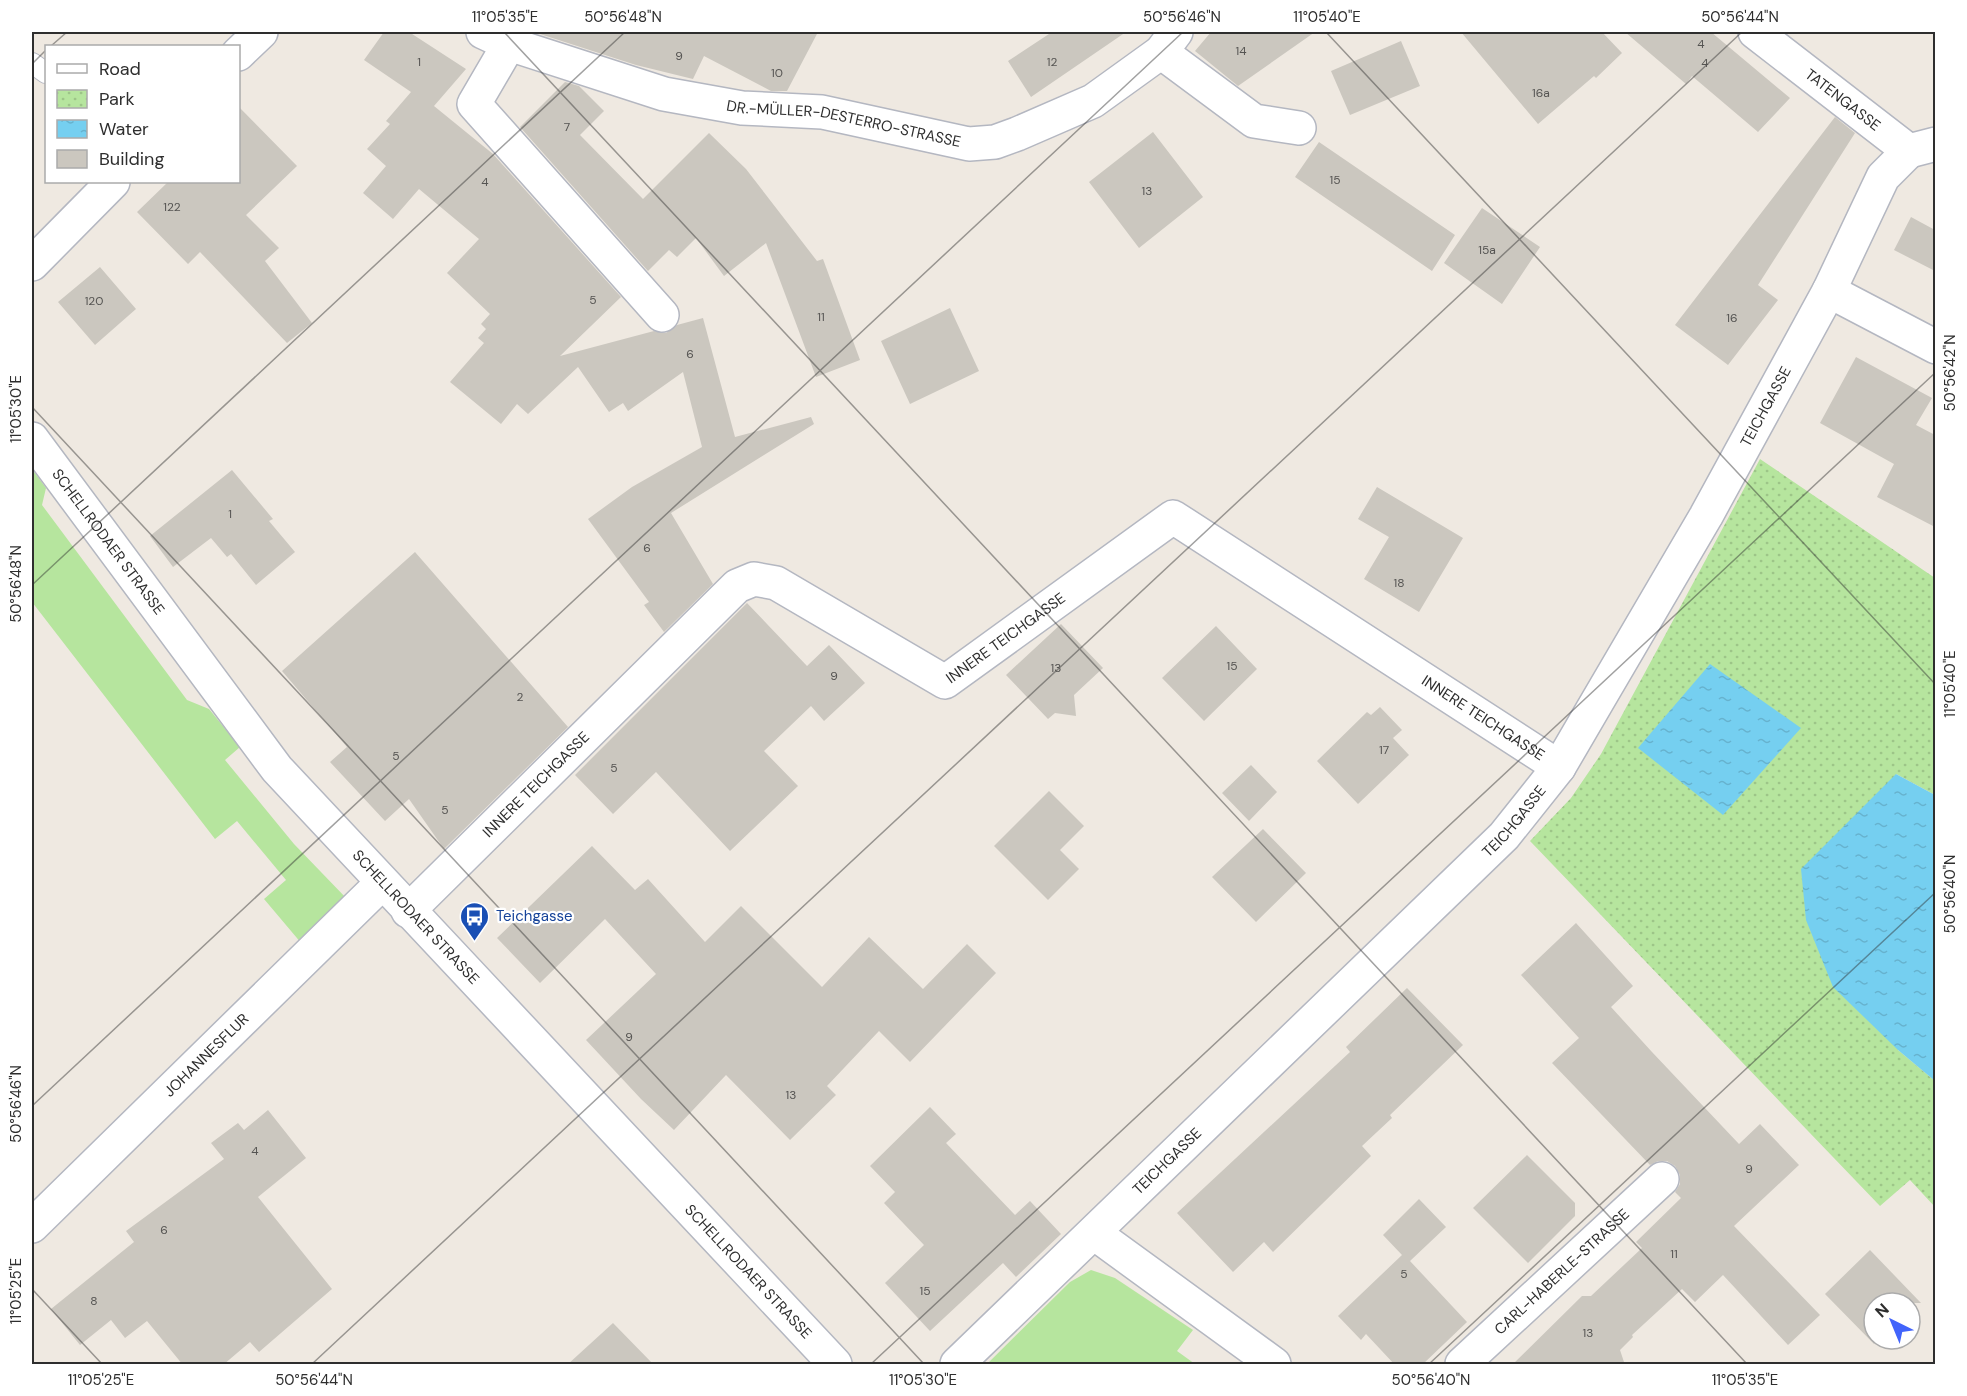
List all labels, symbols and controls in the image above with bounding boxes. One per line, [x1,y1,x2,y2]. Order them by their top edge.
text: 11°05'35"E [472,7,538,27]
text: 50°56'48"N [584,7,662,27]
text: 50°56'46"N [1143,7,1221,27]
text: 11°05'40"E [1293,7,1361,27]
text: 50°56'44"N [1701,7,1779,27]
house number: 4 [1697,36,1705,52]
house number: 14 [1235,43,1247,59]
legend [45,45,240,183]
house number: 9 [675,48,683,64]
house number: 1 [417,54,421,70]
house number: 12 [1047,54,1057,70]
house number: 4 [1701,55,1709,71]
text: Road [99,57,141,81]
street label: TATENGASSE [1801,64,1885,135]
house number: 10 [771,65,783,81]
house number: 16a [1532,85,1550,101]
text: Park [99,87,135,111]
street label: DR.-MÜLLER-DESTERRO-STRASSE [725,95,963,152]
text: Water [99,117,149,141]
house number: 7 [564,119,570,135]
text: Building [99,147,164,171]
house number: 15 [1329,172,1341,188]
house number: 4 [481,174,489,190]
house number: 13 [1142,183,1152,199]
house number: 122 [163,199,181,215]
house number: 15a [1478,242,1496,258]
house number: 5 [589,292,597,308]
house number: 120 [85,293,103,309]
house number: 11 [817,309,825,325]
house number: 16 [1726,310,1738,326]
text: 50°56'42"N [1940,334,1960,412]
house number: 6 [686,346,694,362]
street label: TEICHGASSE [1736,363,1796,450]
text: 11°05'30"E [6,375,26,443]
street label: SCHELLRODAER STRASSE [47,465,169,619]
house number: 1 [228,506,232,522]
house number: 6 [643,540,651,556]
text: 50°56'48"N [6,545,26,623]
house number: 18 [1393,575,1405,591]
street label: INNERE TEICHGASSE [942,588,1069,688]
text: 11°05'40"E [1940,650,1960,718]
house number: 15 [1226,658,1238,674]
house number: 13 [1051,660,1061,676]
house number: 9 [830,668,838,684]
street label: INNERE TEICHGASSE [1418,671,1548,765]
house number: 2 [517,689,524,705]
street label: INNERE TEICHGASSE [478,727,594,842]
house number: 17 [1379,742,1389,758]
house number: 5 [392,748,400,764]
house number: 5 [610,760,618,776]
street label: TEICHGASSE [1478,781,1551,862]
house number: 5 [441,802,449,818]
street label: SCHELLRODAER STRASSE [348,846,484,989]
text: 50°56'40"N [1940,855,1960,933]
bus stop icon: Teichgasse [459,900,491,942]
place label: Teichgasse [496,906,573,926]
street label: JOHANNESFLUR [159,1009,253,1101]
house number: 9 [625,1029,633,1045]
text: 50°56'46"N [6,1065,26,1143]
house number: 13 [786,1087,796,1103]
street label: TEICHGASSE [1128,1123,1206,1199]
house number: 4 [251,1143,259,1159]
house number: 9 [1745,1161,1753,1177]
street label: SCHELLRODAER STRASSE [680,1200,816,1343]
street label: CARL-HABERLE-STRASSE [1490,1204,1634,1339]
house number: 6 [160,1222,168,1238]
house number: 11 [1670,1246,1678,1262]
text: 11°05'25"E [6,1258,26,1324]
house number: 5 [1400,1266,1408,1282]
house number: 15 [919,1283,931,1299]
north arrow [1862,1291,1922,1351]
house number: 8 [90,1293,98,1309]
text: N [1871,1299,1894,1322]
house number: 13 [1583,1325,1593,1341]
text: 11°05'25"E [68,1370,134,1390]
text: 50°56'44"N [275,1370,353,1390]
text: 11°05'30"E [889,1370,957,1390]
text: 50°56'40"N [1392,1370,1470,1390]
text: 11°05'35"E [1712,1370,1778,1390]

